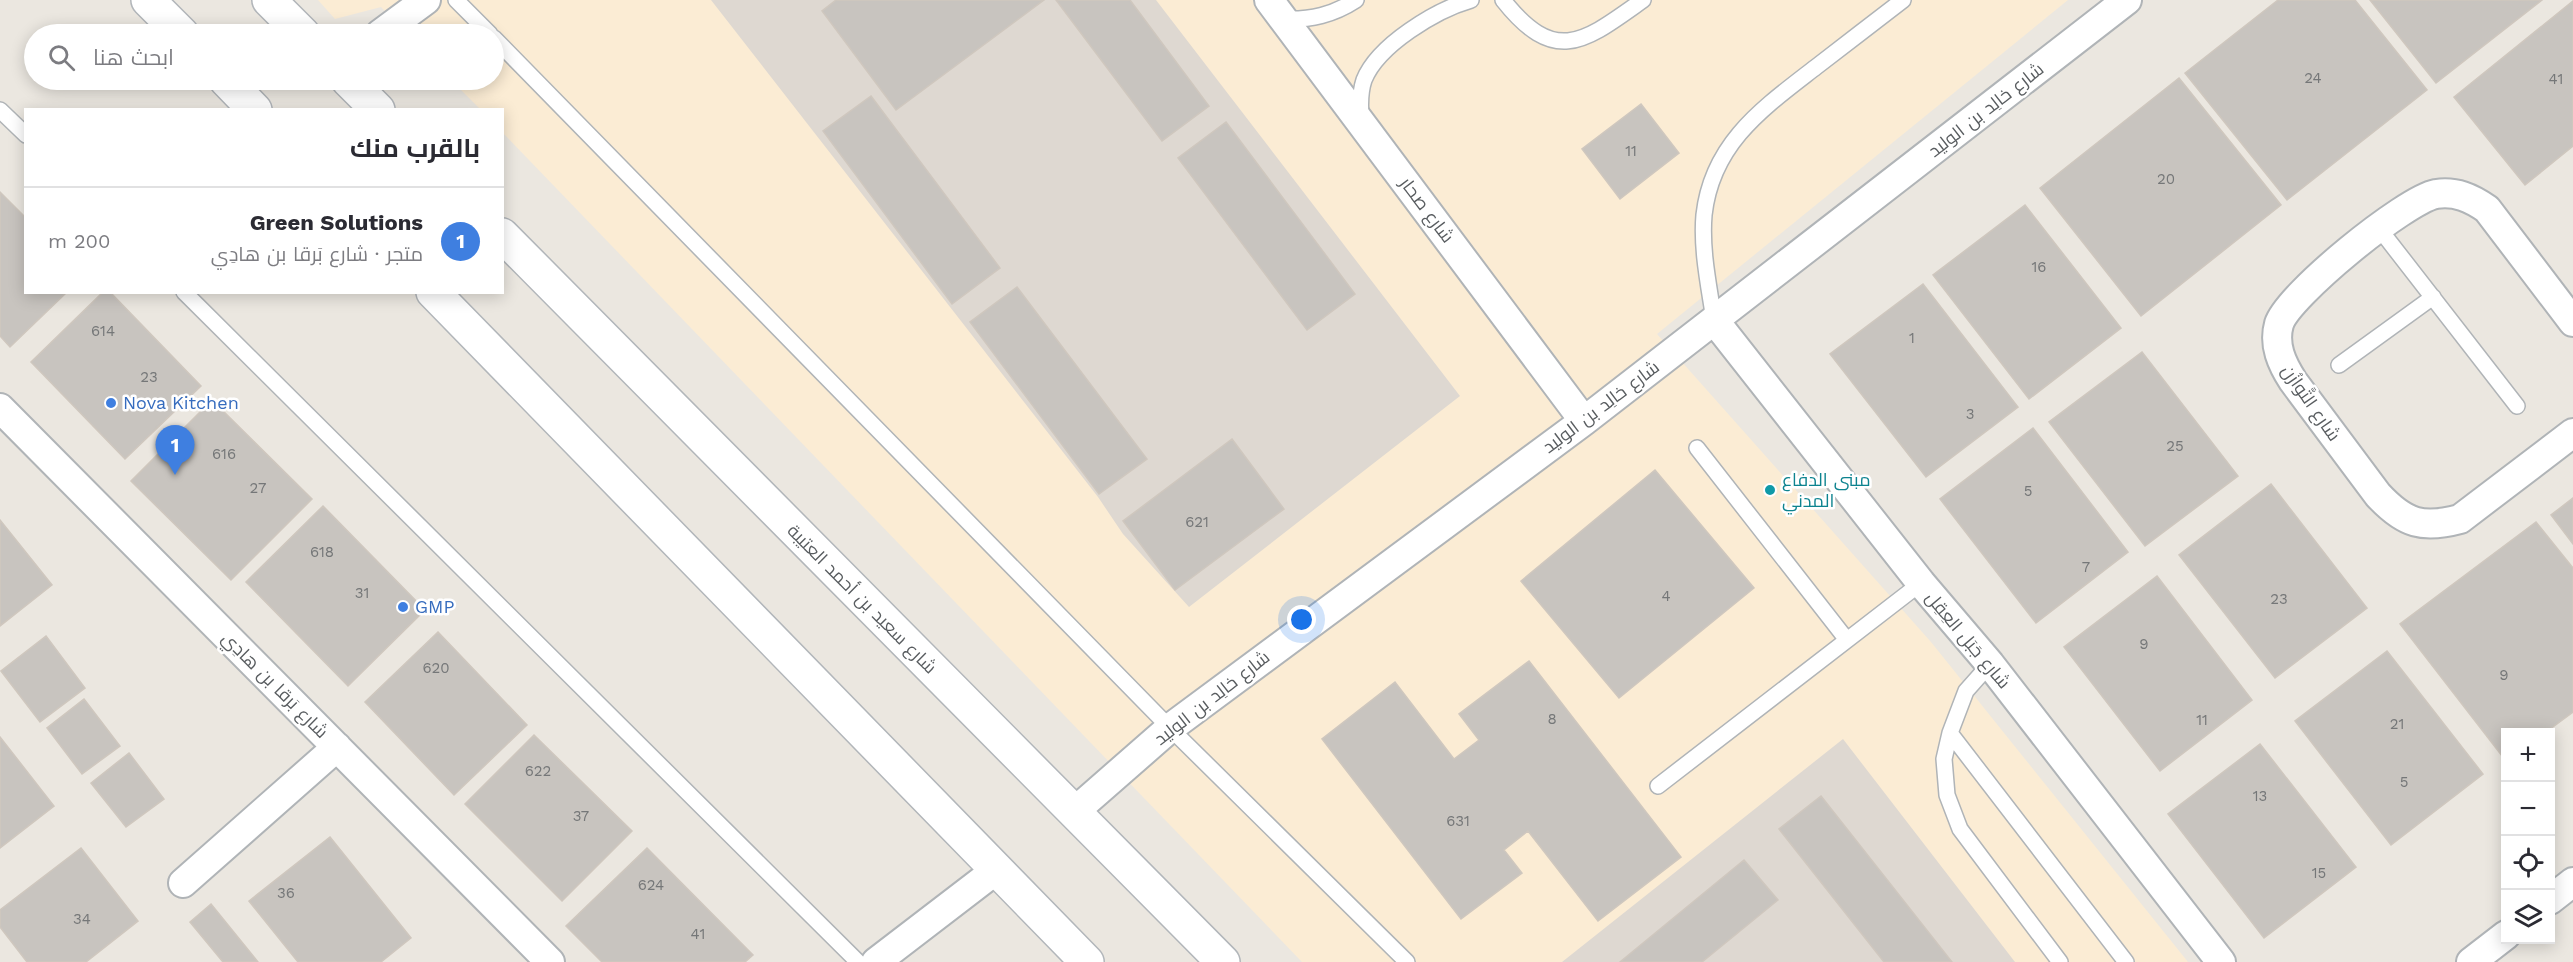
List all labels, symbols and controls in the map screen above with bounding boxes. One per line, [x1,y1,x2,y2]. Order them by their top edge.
search box [24,24,504,90]
icon: search [45,41,78,74]
text: ابحث هنا [93,45,174,70]
street label: شارع خالِد بن الوليد [1924,58,2049,163]
house number: 24 [2304,69,2322,87]
house number: 41 [2549,70,2563,88]
text: بالقرب منك [350,133,480,163]
house number: 11 [1625,142,1637,160]
house number: 20 [2157,170,2175,188]
street label: شارع صحار [1394,172,1459,248]
text: Green Solutions [250,210,423,235]
text: 200 m [48,229,110,253]
text: 1 [456,229,465,253]
text: متجر · شارع بَرقا بن هادِي [211,242,423,266]
house number: 16 [2032,258,2046,276]
house number: 614 [91,322,115,340]
house number: 1 [1909,329,1915,347]
street label: شارع خالِد بن الوليد [1538,356,1664,459]
street label: شارع التَّوازُن [2276,360,2346,446]
house number: 23 [140,368,158,386]
place label: Nova Kitchen [123,392,239,413]
marker: Nova Kitchen [104,396,118,410]
house number: 3 [1966,405,1974,423]
pin: 1 [156,426,195,475]
house number: 25 [2166,437,2184,455]
house number: 616 [212,445,236,463]
place label: مبنى الدفاع المدني [1782,469,1871,515]
house number: 27 [250,479,266,497]
house number: 5 [2024,482,2032,500]
marker: مبنى الدفاع المدني [1763,483,1777,497]
house number: 621 [1185,513,1209,531]
street label: شارع سعيد بن أحمد العتيبة [782,520,941,679]
house number: 618 [310,543,334,561]
house number: 7 [2082,558,2090,576]
house number: 31 [355,584,369,602]
house number: 4 [1661,587,1671,605]
street label: شارع جَبَل العِقِل [1920,587,2015,694]
house number: 23 [2270,590,2288,608]
place label: GMP [415,596,454,617]
marker: GMP [396,600,410,614]
your location [1287,605,1316,634]
street label: شارع بَرقا بن هادِي [215,627,333,745]
house number: 9 [2139,635,2149,653]
street label: شارع خالِد بن الوليد [1150,646,1275,751]
house number: 620 [422,659,450,677]
house number: 9 [2499,666,2509,684]
house number: 8 [1547,710,1557,728]
house number: 11 [2196,711,2208,729]
house number: 21 [2390,715,2404,733]
map controls [2501,728,2555,944]
button: + [2501,728,2555,782]
house number: 622 [525,762,551,780]
house number: 5 [2400,773,2408,791]
button: − [2501,782,2555,836]
house number: 13 [2253,787,2267,805]
house number: 37 [573,807,589,825]
house number: 631 [1446,812,1470,830]
button: locate [2501,836,2555,890]
house number: 15 [2312,864,2326,882]
house number: 624 [638,876,664,894]
house number: 36 [277,884,295,902]
button: layers [2501,890,2555,944]
house number: 34 [73,910,91,928]
house number: 41 [691,925,705,943]

